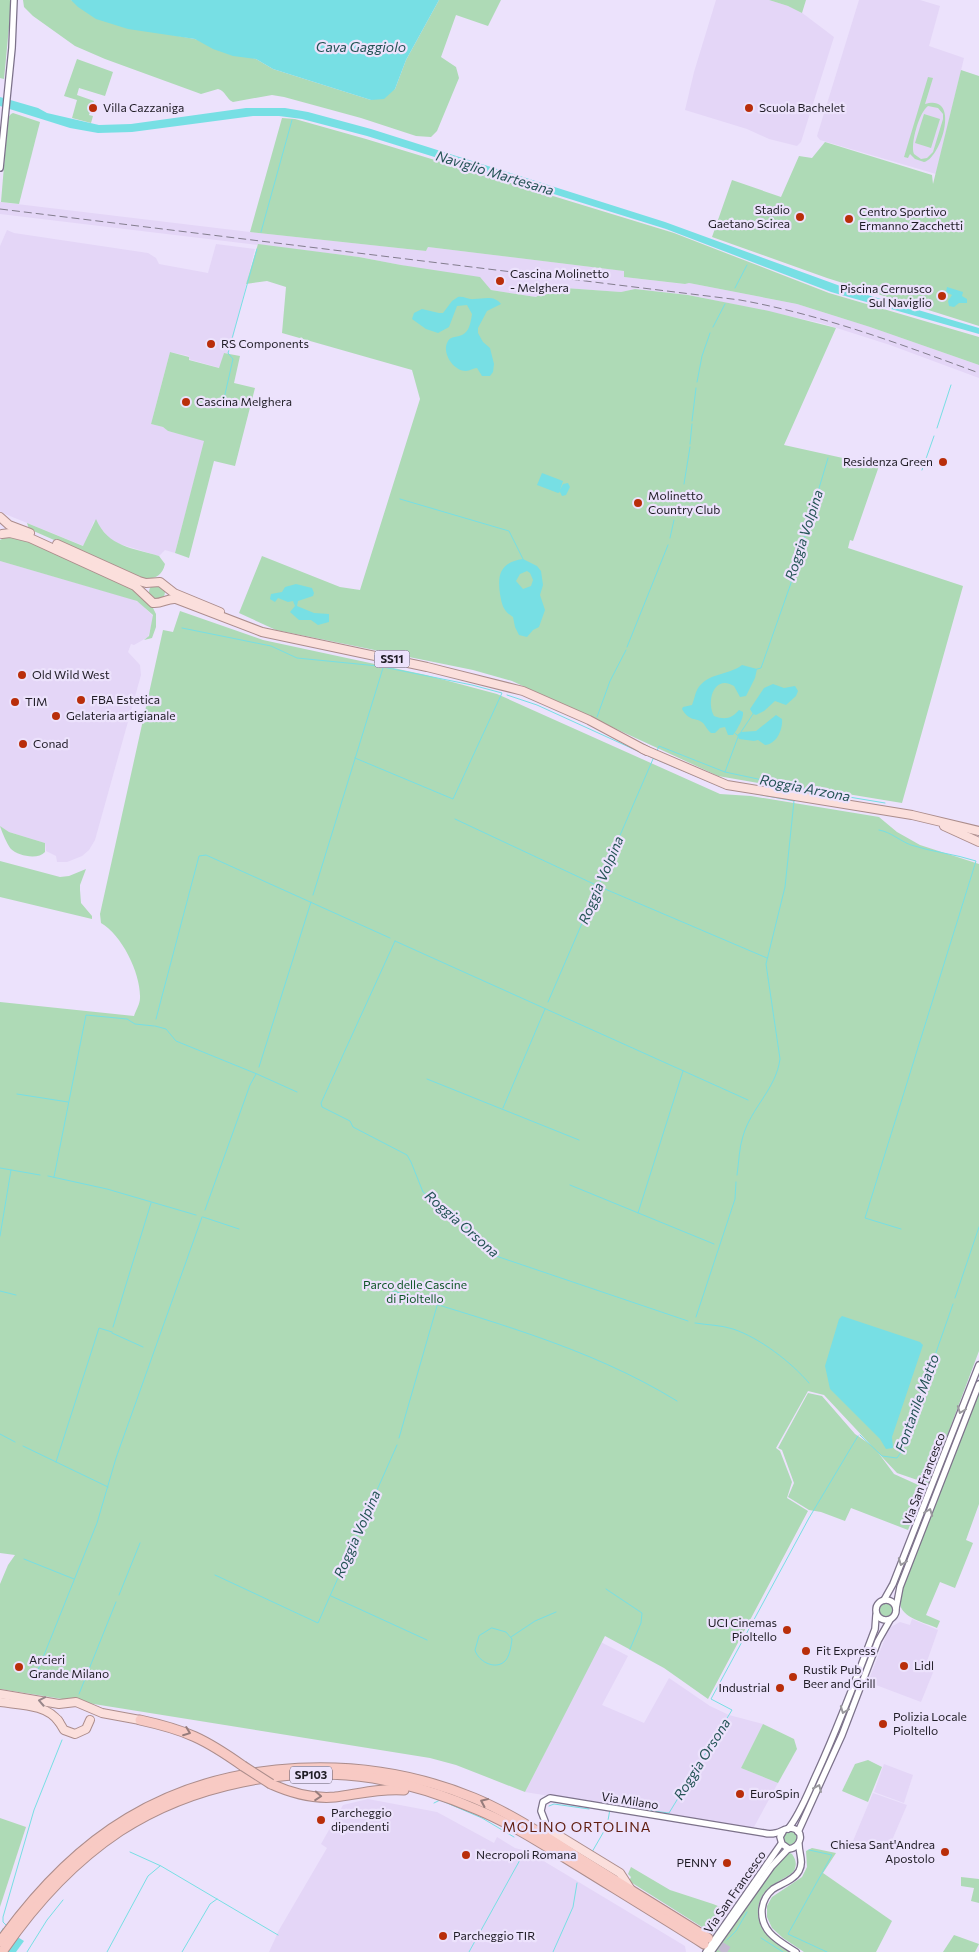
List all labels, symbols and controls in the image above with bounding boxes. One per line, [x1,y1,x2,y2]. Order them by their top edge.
water label: Cava Gaggiolo [316,38,406,55]
place label: Villa Cazzaniga [103,100,184,114]
place label: Scuola Bachelet [759,100,845,114]
marker: Villa Cazzaniga [87,102,99,114]
marker: Scuola Bachelet [743,102,755,114]
water label: Naviglio Martesana [434,147,556,199]
place label: Stadio Gaetano Scirea [708,202,790,230]
place label: Centro Sportivo Ermanno Zacchetti [859,204,963,232]
marker: Stadio Gaetano Scirea [794,211,806,223]
marker: Centro Sportivo Ermanno Zacchetti [843,213,855,225]
place label: Cascina Molinetto - Melghera [510,266,609,294]
marker: Cascina Molinetto - Melghera [494,275,506,287]
place label: Piscina Cernusco Sul Naviglio [840,281,932,309]
marker: Piscina Cernusco Sul Naviglio [936,290,948,302]
place label: RS Components [221,336,309,350]
marker: RS Components [205,338,217,350]
place label: Cascina Melghera [196,394,292,408]
marker: Cascina Melghera [180,396,192,408]
place label: Residenza Green [843,454,933,468]
marker: Residenza Green [937,456,949,468]
place label: Molinetto Country Club [648,488,720,516]
water label: Roggia Volpina [781,488,826,582]
marker: Molinetto Country Club [632,497,644,509]
road number: SS11 [374,651,410,668]
place label: Old Wild West [32,667,110,681]
marker: Old Wild West [16,669,28,681]
place label: FBA Estetica [91,692,160,706]
place label: TIM [25,694,48,708]
marker: FBA Estetica [75,694,87,706]
marker: TIM [9,696,21,708]
place label: Gelateria artigianale [66,708,176,722]
marker: Gelateria artigianale [50,710,62,722]
place label: Conad [33,736,69,750]
marker: Conad [17,738,29,750]
water label: Roggia Arzona [758,770,852,805]
water label: Roggia Volpina [574,833,627,926]
water label: Roggia Orsona [422,1187,503,1261]
park label: Parco delle Cascine di Pioltello [363,1277,467,1305]
water label: Fontanile Matto [891,1352,942,1454]
one-way arrow [957,1405,967,1414]
street label: Via San Francesco [899,1431,947,1527]
water label: Roggia Volpina [330,1487,383,1580]
one-way arrow [923,1509,933,1517]
one-way arrow [898,1557,908,1565]
place label: UCI Cinemas Pioltello [708,1615,777,1643]
marker: UCI Cinemas Pioltello [781,1624,793,1636]
place label: Fit Express [816,1643,876,1657]
marker: Fit Express [800,1645,812,1657]
place label: Arcieri Grande Milano [29,1652,109,1680]
place label: Lidl [914,1658,934,1672]
marker: Lidl [898,1660,910,1672]
marker: Arcieri Grande Milano [13,1661,25,1673]
place label: Rustik Pub Beer and Grill [803,1662,876,1690]
marker: Rustik Pub Beer and Grill [787,1671,799,1683]
place label: Industrial [719,1680,770,1694]
marker: Industrial [774,1682,786,1694]
one-way arrow [38,1697,47,1707]
one-way arrow [840,1705,850,1714]
place label: Polizia Locale Pioltello [893,1709,967,1737]
water label: Roggia Orsona [670,1715,733,1803]
marker: Polizia Locale Pioltello [877,1718,889,1730]
one-way arrow [182,1726,191,1736]
road number: SP103 [290,1766,332,1784]
one-way arrow [812,1784,823,1793]
place label: EuroSpin [750,1786,800,1800]
marker: EuroSpin [734,1788,746,1800]
street label: Via Milano [600,1789,660,1811]
one-way arrow [314,1791,322,1802]
one-way arrow [480,1798,489,1809]
place label: Parcheggio dipendenti [331,1805,392,1833]
marker: Parcheggio dipendenti [315,1814,327,1826]
district label: MOLINO ORTOLINA [503,1818,651,1835]
place label: Chiesa Sant'Andrea Apostolo [830,1837,935,1865]
marker: Chiesa Sant'Andrea Apostolo [939,1846,951,1858]
place label: Necropoli Romana [476,1847,576,1861]
street label: Via San Francesco [700,1847,768,1935]
marker: Necropoli Romana [460,1849,472,1861]
place label: PENNY [676,1855,717,1869]
marker: PENNY [721,1857,733,1869]
place label: Parcheggio TIR [453,1928,535,1942]
marker: Parcheggio TIR [437,1930,449,1942]

